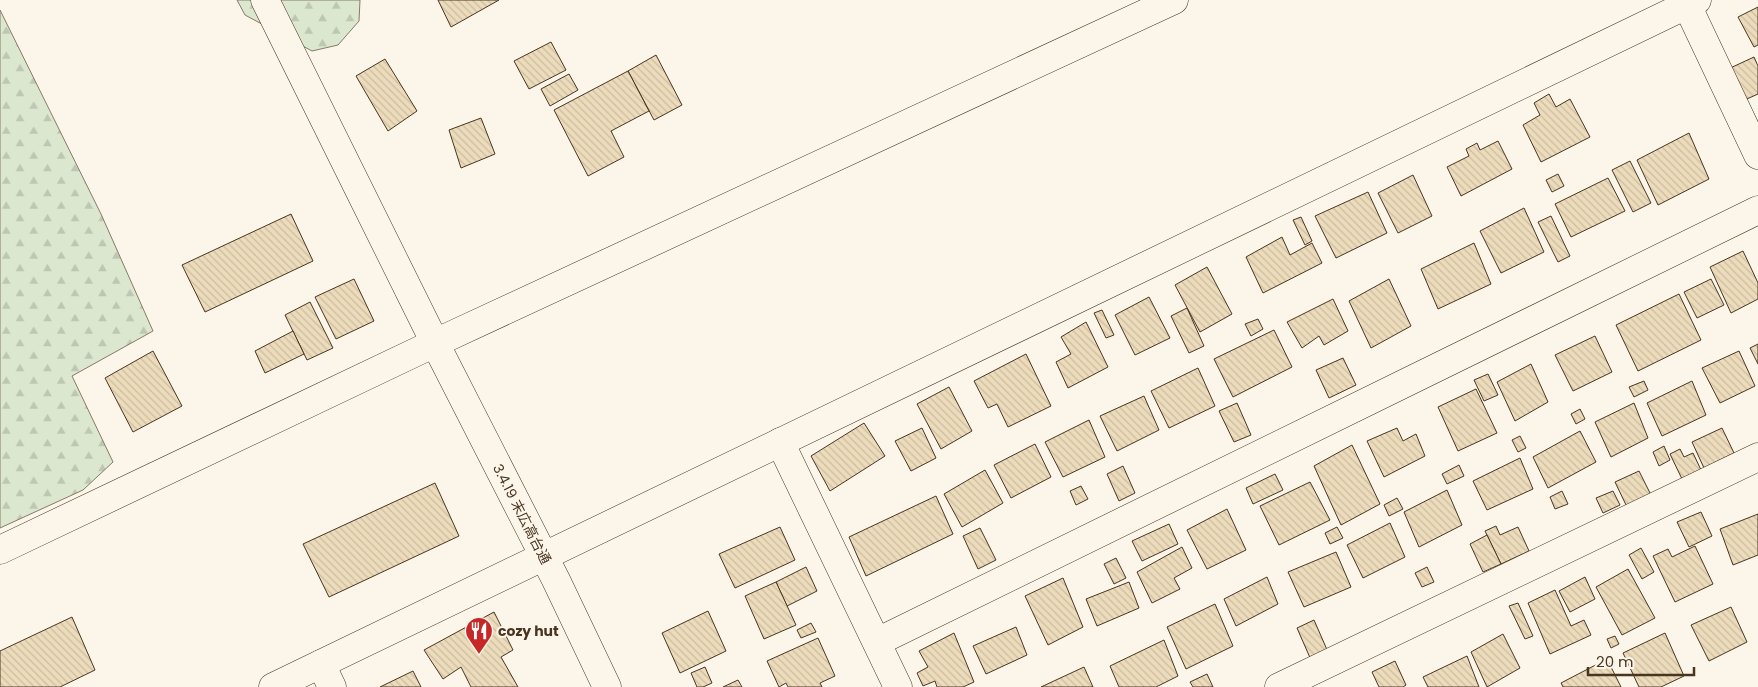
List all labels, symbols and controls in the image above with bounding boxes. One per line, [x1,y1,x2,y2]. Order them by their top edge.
street label: 3.4.19 末広高台通 [488,460,556,568]
restaurant icon: cozy hut [464,616,494,655]
place label: cozy hut [498,621,559,641]
scale bar [1588,644,1694,676]
text: 20 m [1596,651,1634,672]

